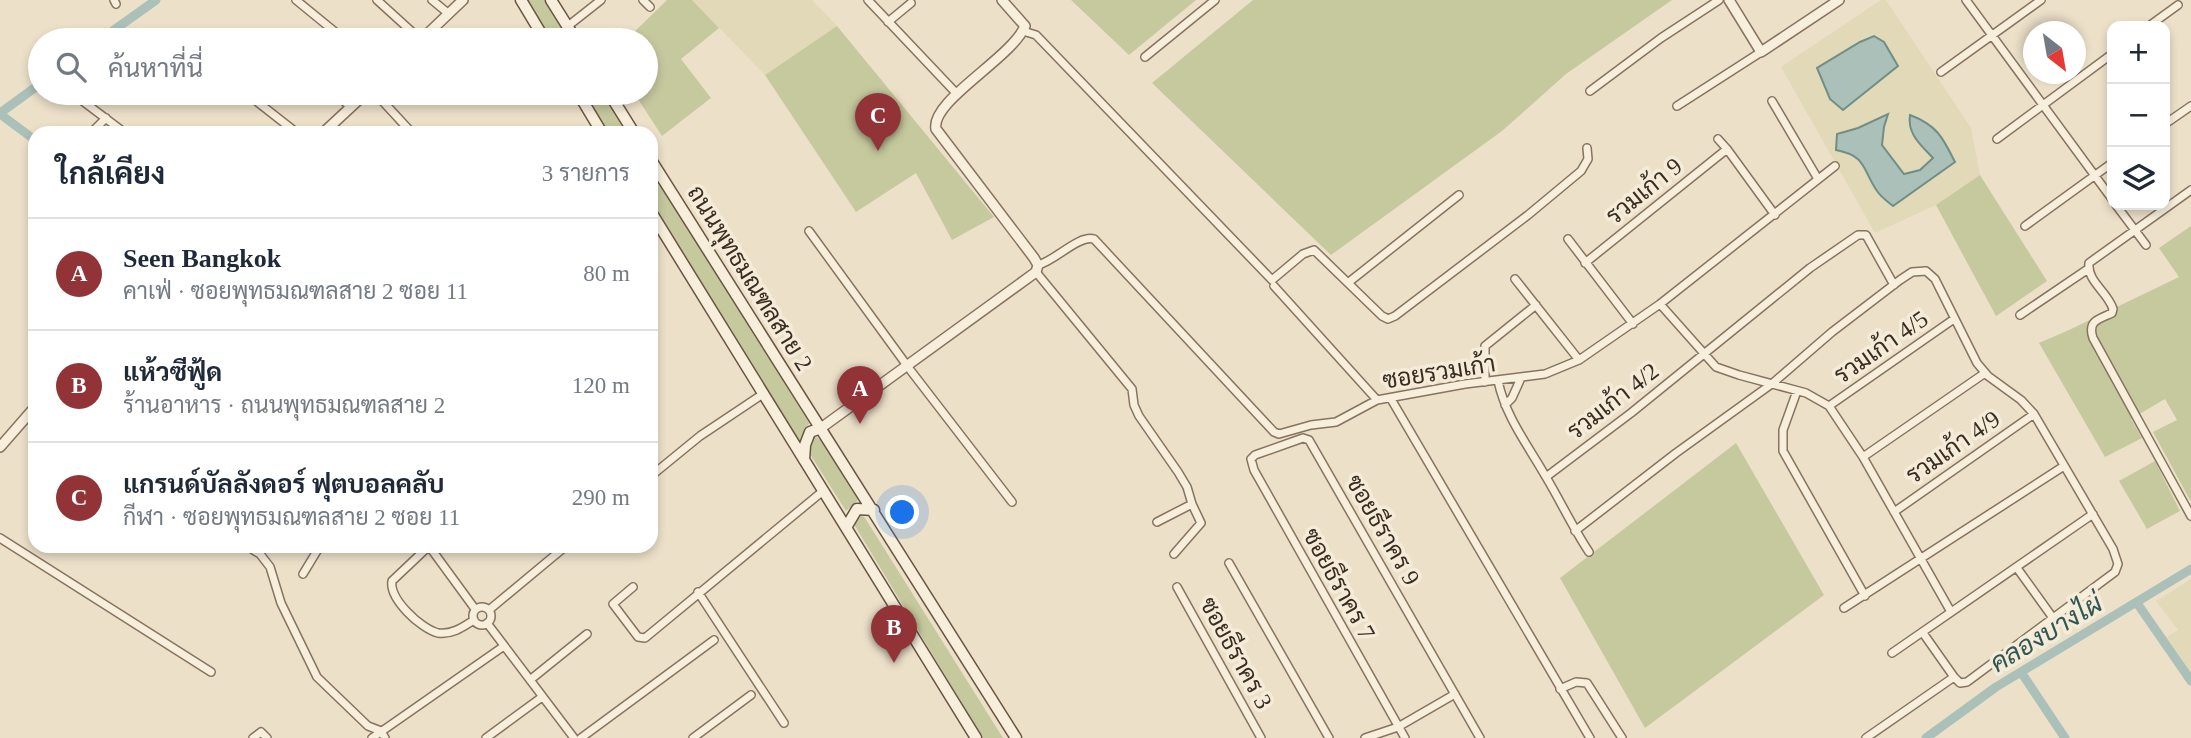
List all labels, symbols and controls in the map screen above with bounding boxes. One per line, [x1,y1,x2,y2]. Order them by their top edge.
north arrow [2023,21,2086,84]
map controls [2107,21,2170,210]
button: + [2107,21,2170,84]
search box [28,28,658,105]
icon: search [52,48,90,86]
text: ค้นหาที่นี่ [108,54,203,83]
button: − [2107,84,2170,147]
pin: C [855,93,901,151]
button: layers [2107,147,2170,210]
street label: รวมเก้า 9 [1600,151,1687,229]
text: ใกล้เคียง [56,157,165,190]
text: 3 รายการ [542,161,630,186]
street label: ถนนพุทธมณฑลสาย 2 [680,181,818,377]
text: Seen Bangkok [123,244,281,273]
text: A [71,261,87,286]
text: 80 m [583,261,630,286]
text: คาเฟ่ · ซอยพุทธมณฑลสาย 2 ซอย 11 [123,279,468,304]
street label: รวมเก้า 4/5 [1828,304,1933,389]
street label: ซอยรวมเก้า [1380,348,1497,394]
street label: รวมเก้า 4/2 [1561,356,1664,445]
text: แห้วซีฟู้ด [123,358,222,387]
pin: A [837,366,883,424]
text: B [71,373,87,398]
text: 120 m [572,373,630,398]
text: ร้านอาหาร · ถนนพุทธมณฑลสาย 2 [123,393,445,418]
street label: รวมเก้า 4/9 [1900,404,2005,489]
street label: ซอยธีราคร 9 [1341,469,1427,590]
text: แกรนด์บัลลังดอร์ ฟุตบอลคลับ [123,470,445,499]
text: C [71,485,87,510]
text: 290 m [572,485,630,510]
your location [885,495,919,529]
text: กีฬา · ซอยพุทธมณฑลสาย 2 ซอย 11 [123,505,460,530]
street label: ซอยธีราคร 7 [1298,523,1382,644]
water label: คลองบางไผ่ [1984,586,2109,678]
street label: ซอยธีราคร 3 [1195,592,1279,713]
pin: B [871,605,917,663]

